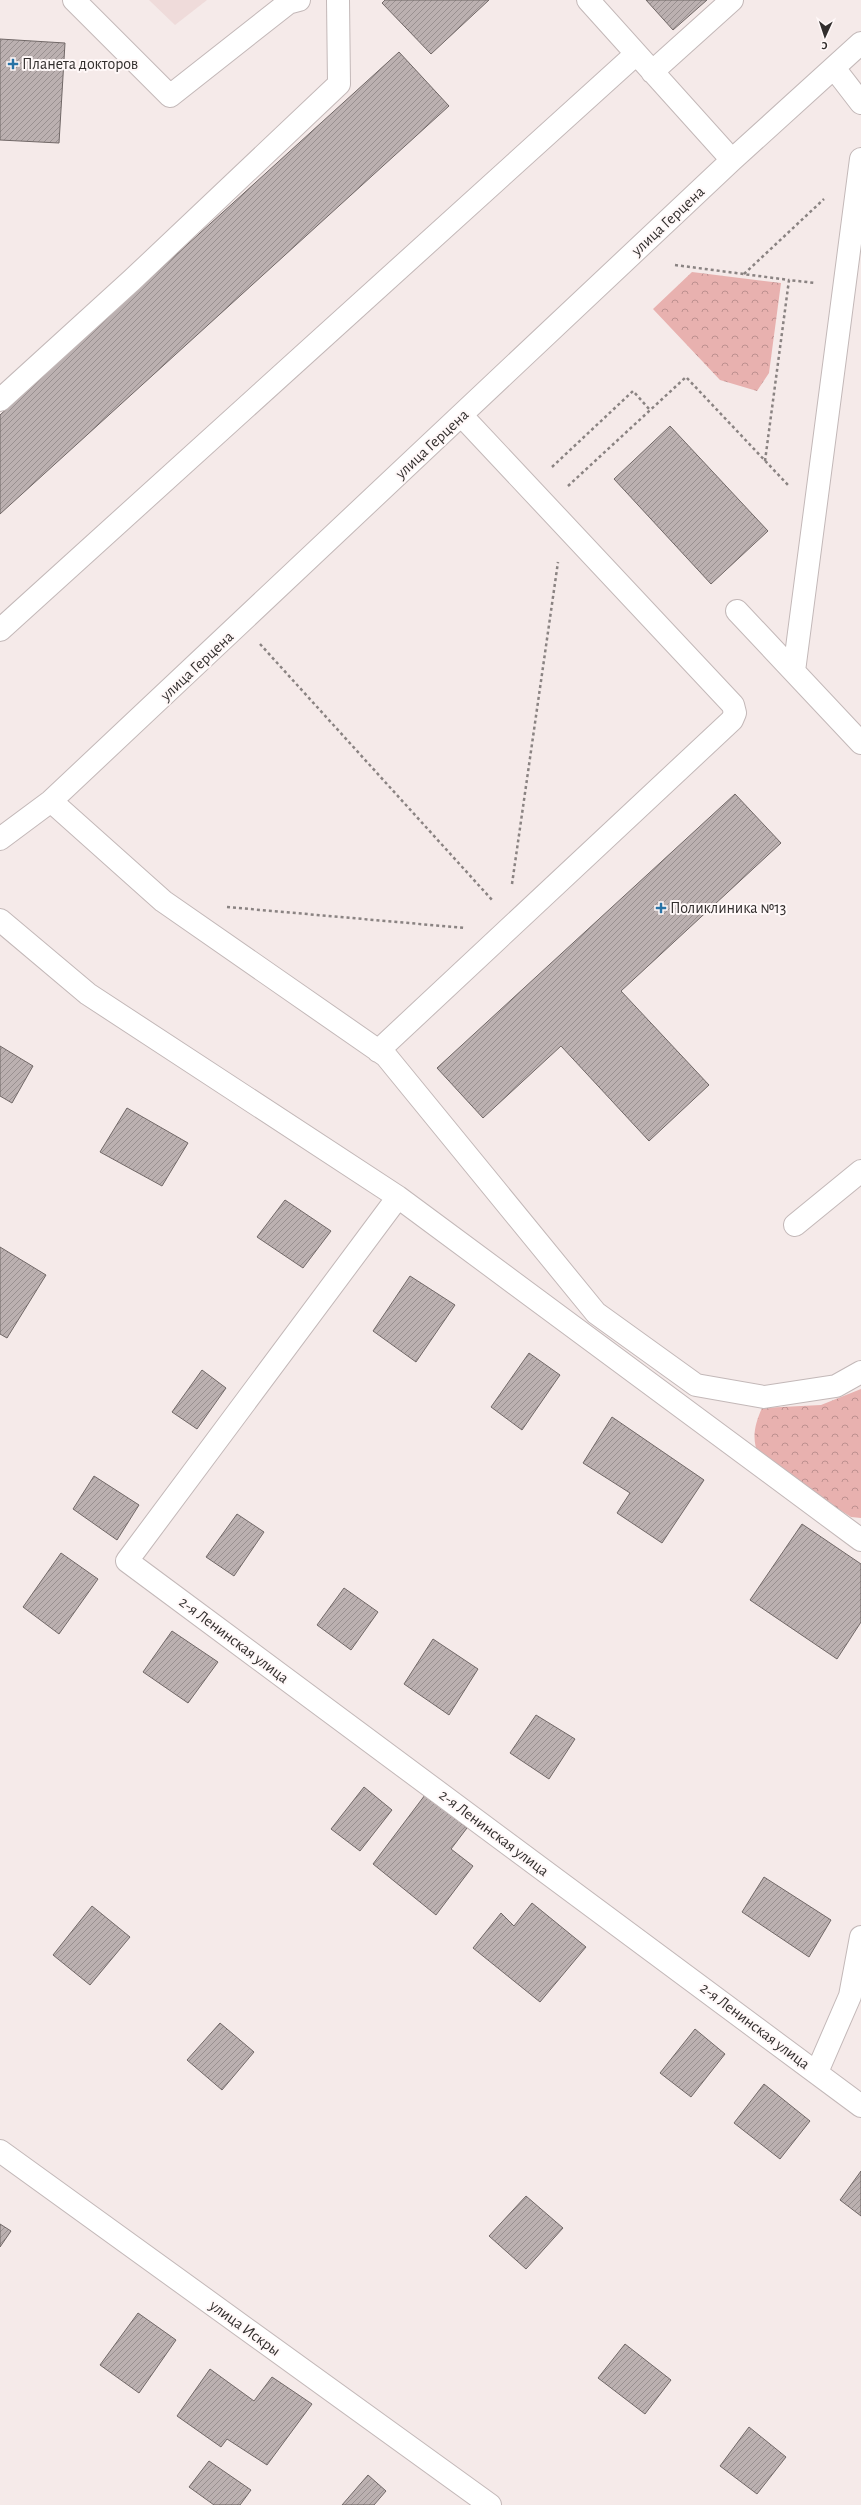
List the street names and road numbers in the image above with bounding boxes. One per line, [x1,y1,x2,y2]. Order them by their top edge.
street label: улица Герцена [628,183,708,260]
street label: улица Герцена [392,406,472,483]
street label: улица Герцена [157,628,237,705]
street label: 2-я Ленинская улица [176,1594,292,1687]
street label: 2-я Ленинская улица [436,1787,552,1880]
street label: 2-я Ленинская улица [697,1980,813,2073]
street label: улица Искры [205,2296,283,2360]

